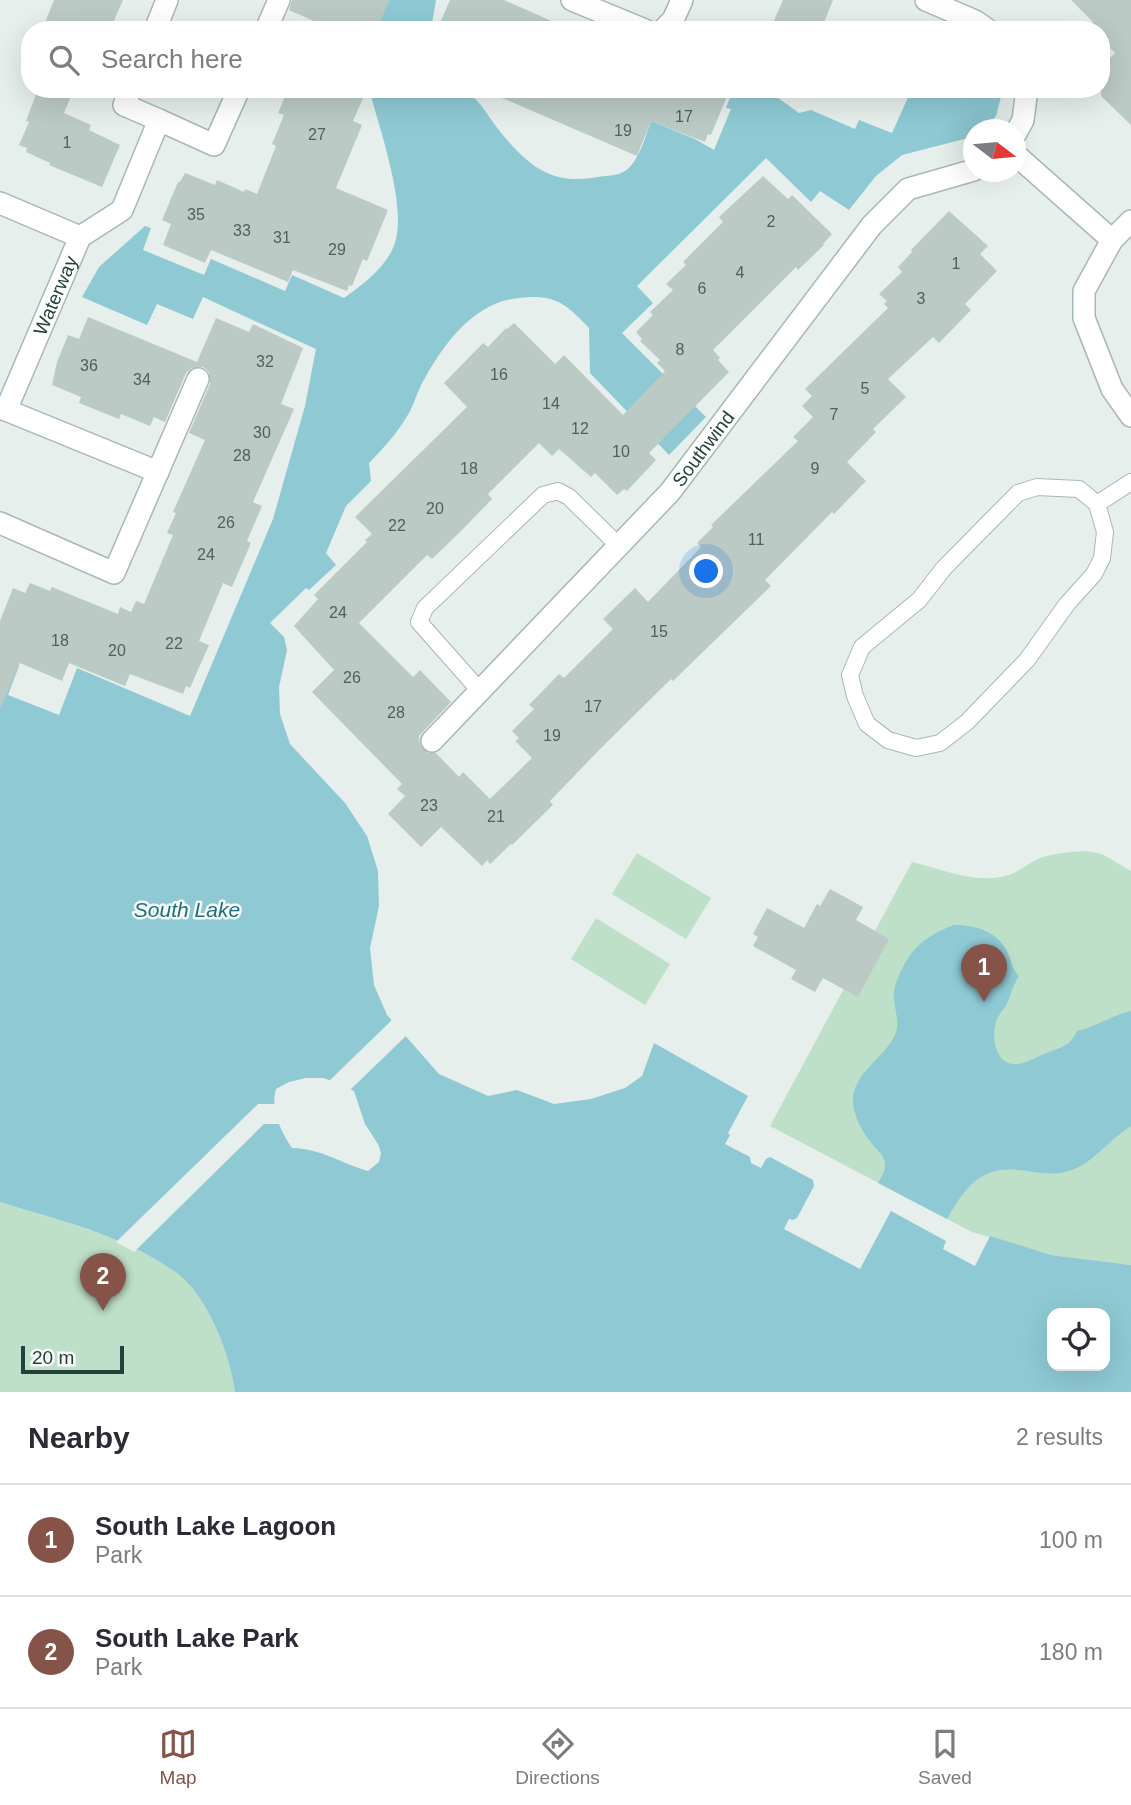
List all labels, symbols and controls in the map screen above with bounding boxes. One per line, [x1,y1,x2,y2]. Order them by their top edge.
search box [21,21,1110,98]
icon: search [45,41,83,79]
text: Search here [101,44,243,74]
house number: 17 [675,108,693,125]
north arrow [963,119,1026,182]
house number: 19 [614,122,632,139]
house number: 27 [308,126,326,143]
house number: 1 [63,134,72,151]
house number: 35 [187,206,205,223]
house number: 2 [767,213,776,230]
house number: 33 [233,222,251,239]
house number: 31 [273,229,291,246]
house number: 29 [328,241,346,258]
street label: Waterway [29,252,81,338]
house number: 1 [952,255,961,272]
house number: 4 [736,264,745,281]
house number: 6 [698,280,707,297]
house number: 3 [917,290,926,307]
house number: 8 [676,341,685,358]
house number: 32 [256,353,274,370]
house number: 36 [80,357,98,374]
house number: 16 [490,366,508,383]
house number: 34 [133,371,151,388]
house number: 5 [861,380,870,397]
house number: 14 [542,395,560,412]
house number: 7 [830,406,839,423]
street label: Southwind [668,407,738,490]
house number: 12 [571,420,589,437]
house number: 30 [253,424,271,441]
house number: 10 [612,443,630,460]
house number: 28 [233,447,251,464]
house number: 18 [460,460,478,477]
house number: 9 [811,460,820,477]
house number: 20 [426,500,444,517]
house number: 26 [217,514,235,531]
house number: 22 [388,517,406,534]
house number: 11 [748,531,764,548]
house number: 24 [197,546,215,563]
your location [689,554,723,588]
house number: 24 [329,604,347,621]
house number: 15 [650,623,668,640]
house number: 18 [51,632,69,649]
house number: 22 [165,635,183,652]
house number: 20 [108,642,126,659]
house number: 26 [343,669,361,686]
house number: 17 [584,698,602,715]
house number: 28 [387,704,405,721]
house number: 19 [543,727,561,744]
house number: 23 [420,797,438,814]
house number: 21 [487,808,505,825]
water label: South Lake [134,898,240,921]
pin: 1 [961,944,1007,1002]
pin: 2 [80,1253,126,1311]
map controls [1047,1308,1110,1371]
button: locate [1047,1308,1110,1371]
scale bar [21,1343,124,1375]
text: 20 m [32,1347,74,1368]
text: Nearby [28,1421,130,1454]
text: 2 results [1016,1424,1103,1450]
text: South Lake Lagoon [95,1511,336,1541]
text: 1 [45,1527,57,1553]
text: 100 m [1039,1527,1103,1553]
text: Park [95,1542,142,1568]
text: South Lake Park [95,1623,299,1653]
text: 2 [45,1639,57,1665]
text: 180 m [1039,1639,1103,1665]
text: Park [95,1654,142,1680]
tab: Map [159,1725,197,1789]
tab: Directions [515,1725,600,1789]
tab: Saved [918,1725,972,1789]

